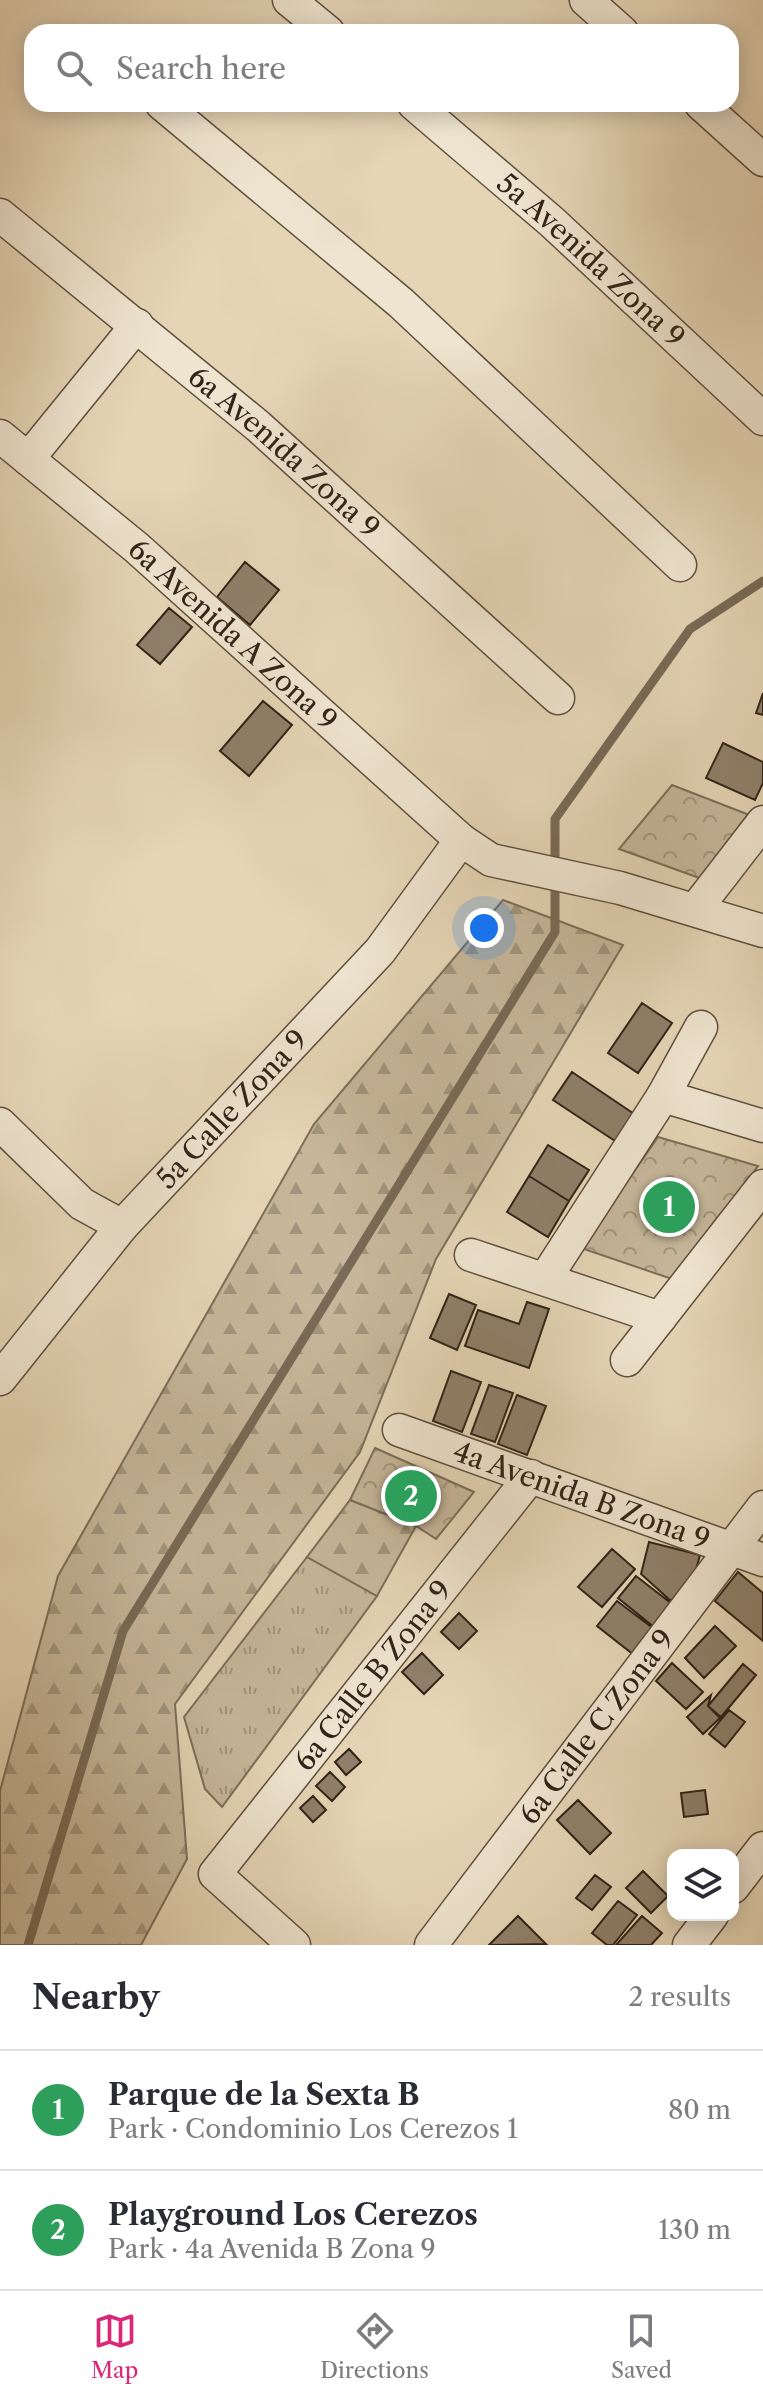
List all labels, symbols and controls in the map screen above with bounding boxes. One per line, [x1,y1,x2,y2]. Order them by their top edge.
search box [24,24,739,112]
icon: search [52,46,96,90]
text: Search here [116,50,286,87]
street label: 5a Avenida Zona 9 [490,166,692,354]
street label: 6a Avenida Zona 9 [181,359,387,545]
street label: 6a Avenida A Zona 9 [121,532,344,737]
your location [464,908,504,948]
street label: 5a Calle Zona 9 [149,1023,314,1196]
pin: 1 [643,1177,695,1237]
street label: 4a Avenida B Zona 9 [449,1434,715,1557]
pin: 2 [385,1466,437,1526]
street label: 6a Calle B Zona 9 [287,1573,459,1777]
street label: 6a Calle C Zona 9 [512,1623,681,1831]
map controls [667,1849,739,1921]
button: layers [667,1849,739,1921]
text: Nearby [32,1976,160,2018]
text: 2 results [628,1981,731,2013]
text: Parque de la Sexta B [108,2076,419,2113]
text: 1 [52,2094,64,2126]
text: 80 m [668,2094,731,2126]
text: Park · Condominio Los Cerezos 1 [108,2113,518,2145]
text: Playground Los Cerezos [108,2196,478,2233]
text: 2 [50,2214,66,2246]
text: 130 m [658,2214,731,2246]
text: Park · 4a Avenida B Zona 9 [108,2233,436,2265]
tab: Map [91,2309,138,2384]
tab: Directions [320,2309,429,2384]
tab: Saved [611,2309,672,2384]

